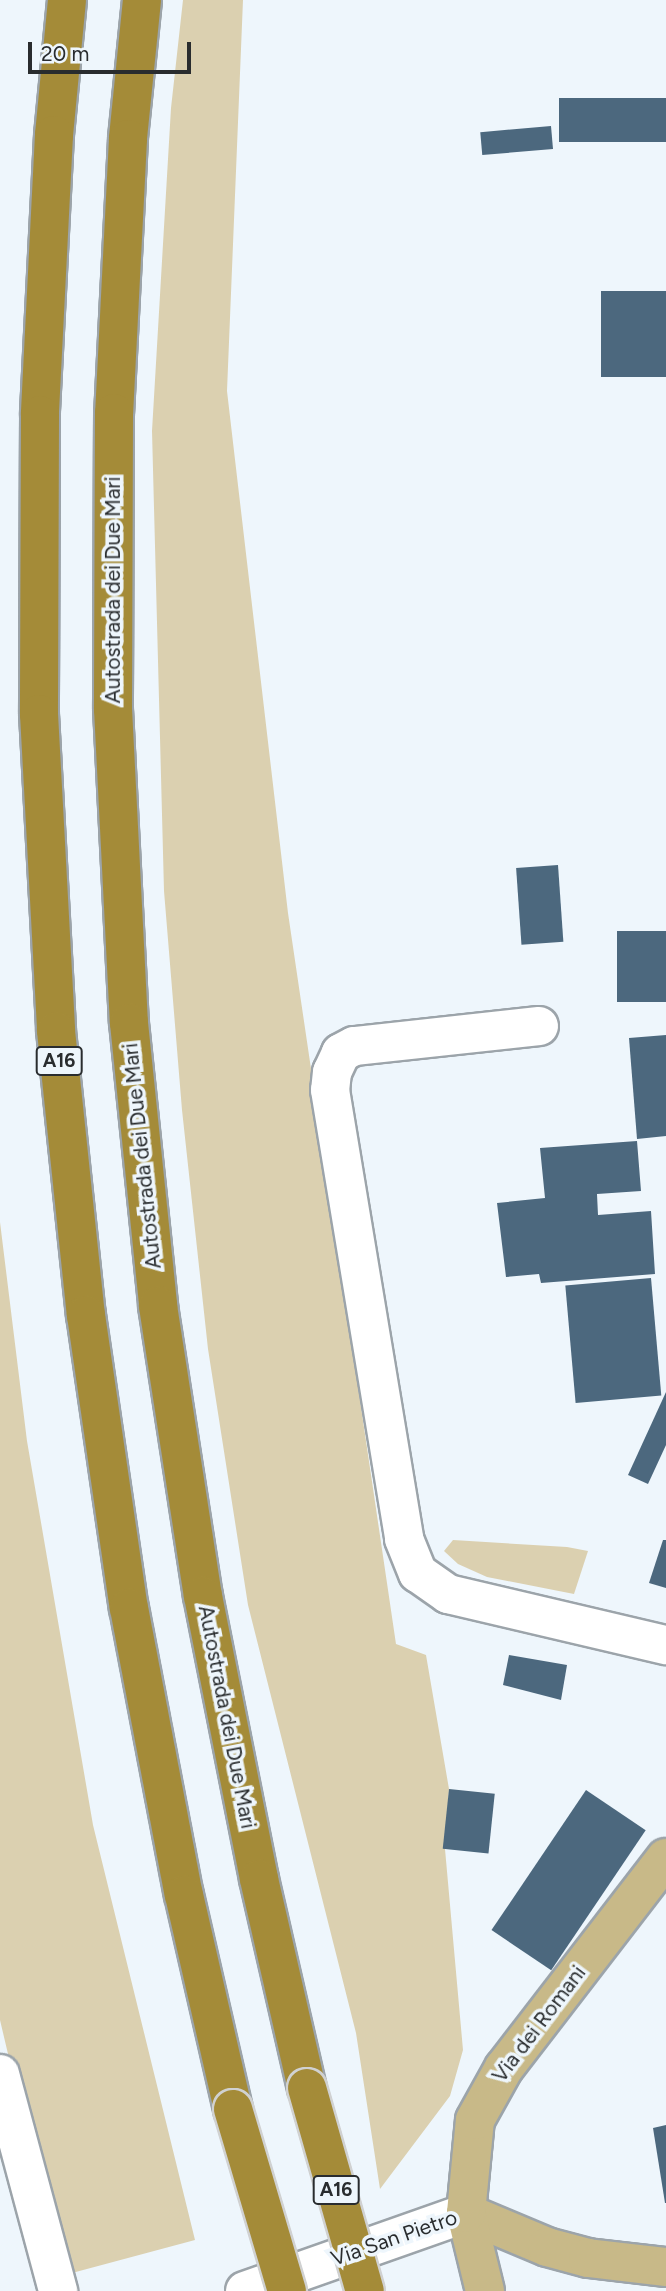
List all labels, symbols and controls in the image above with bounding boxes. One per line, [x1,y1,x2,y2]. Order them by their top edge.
scale bar [32,28,194,72]
text: 20 m [41,41,89,66]
street label: Autostrada dei Due Mari [100,477,126,703]
street label: Autostrada dei Due Mari [118,1042,166,1270]
road number: A16 [34,1046,84,1077]
street label: Autostrada dei Due Mari [193,1603,261,1831]
street label: Via dei Romani [487,1961,591,2087]
road number: A16 [312,2174,360,2206]
street label: Via San Pietro [328,2205,460,2271]

